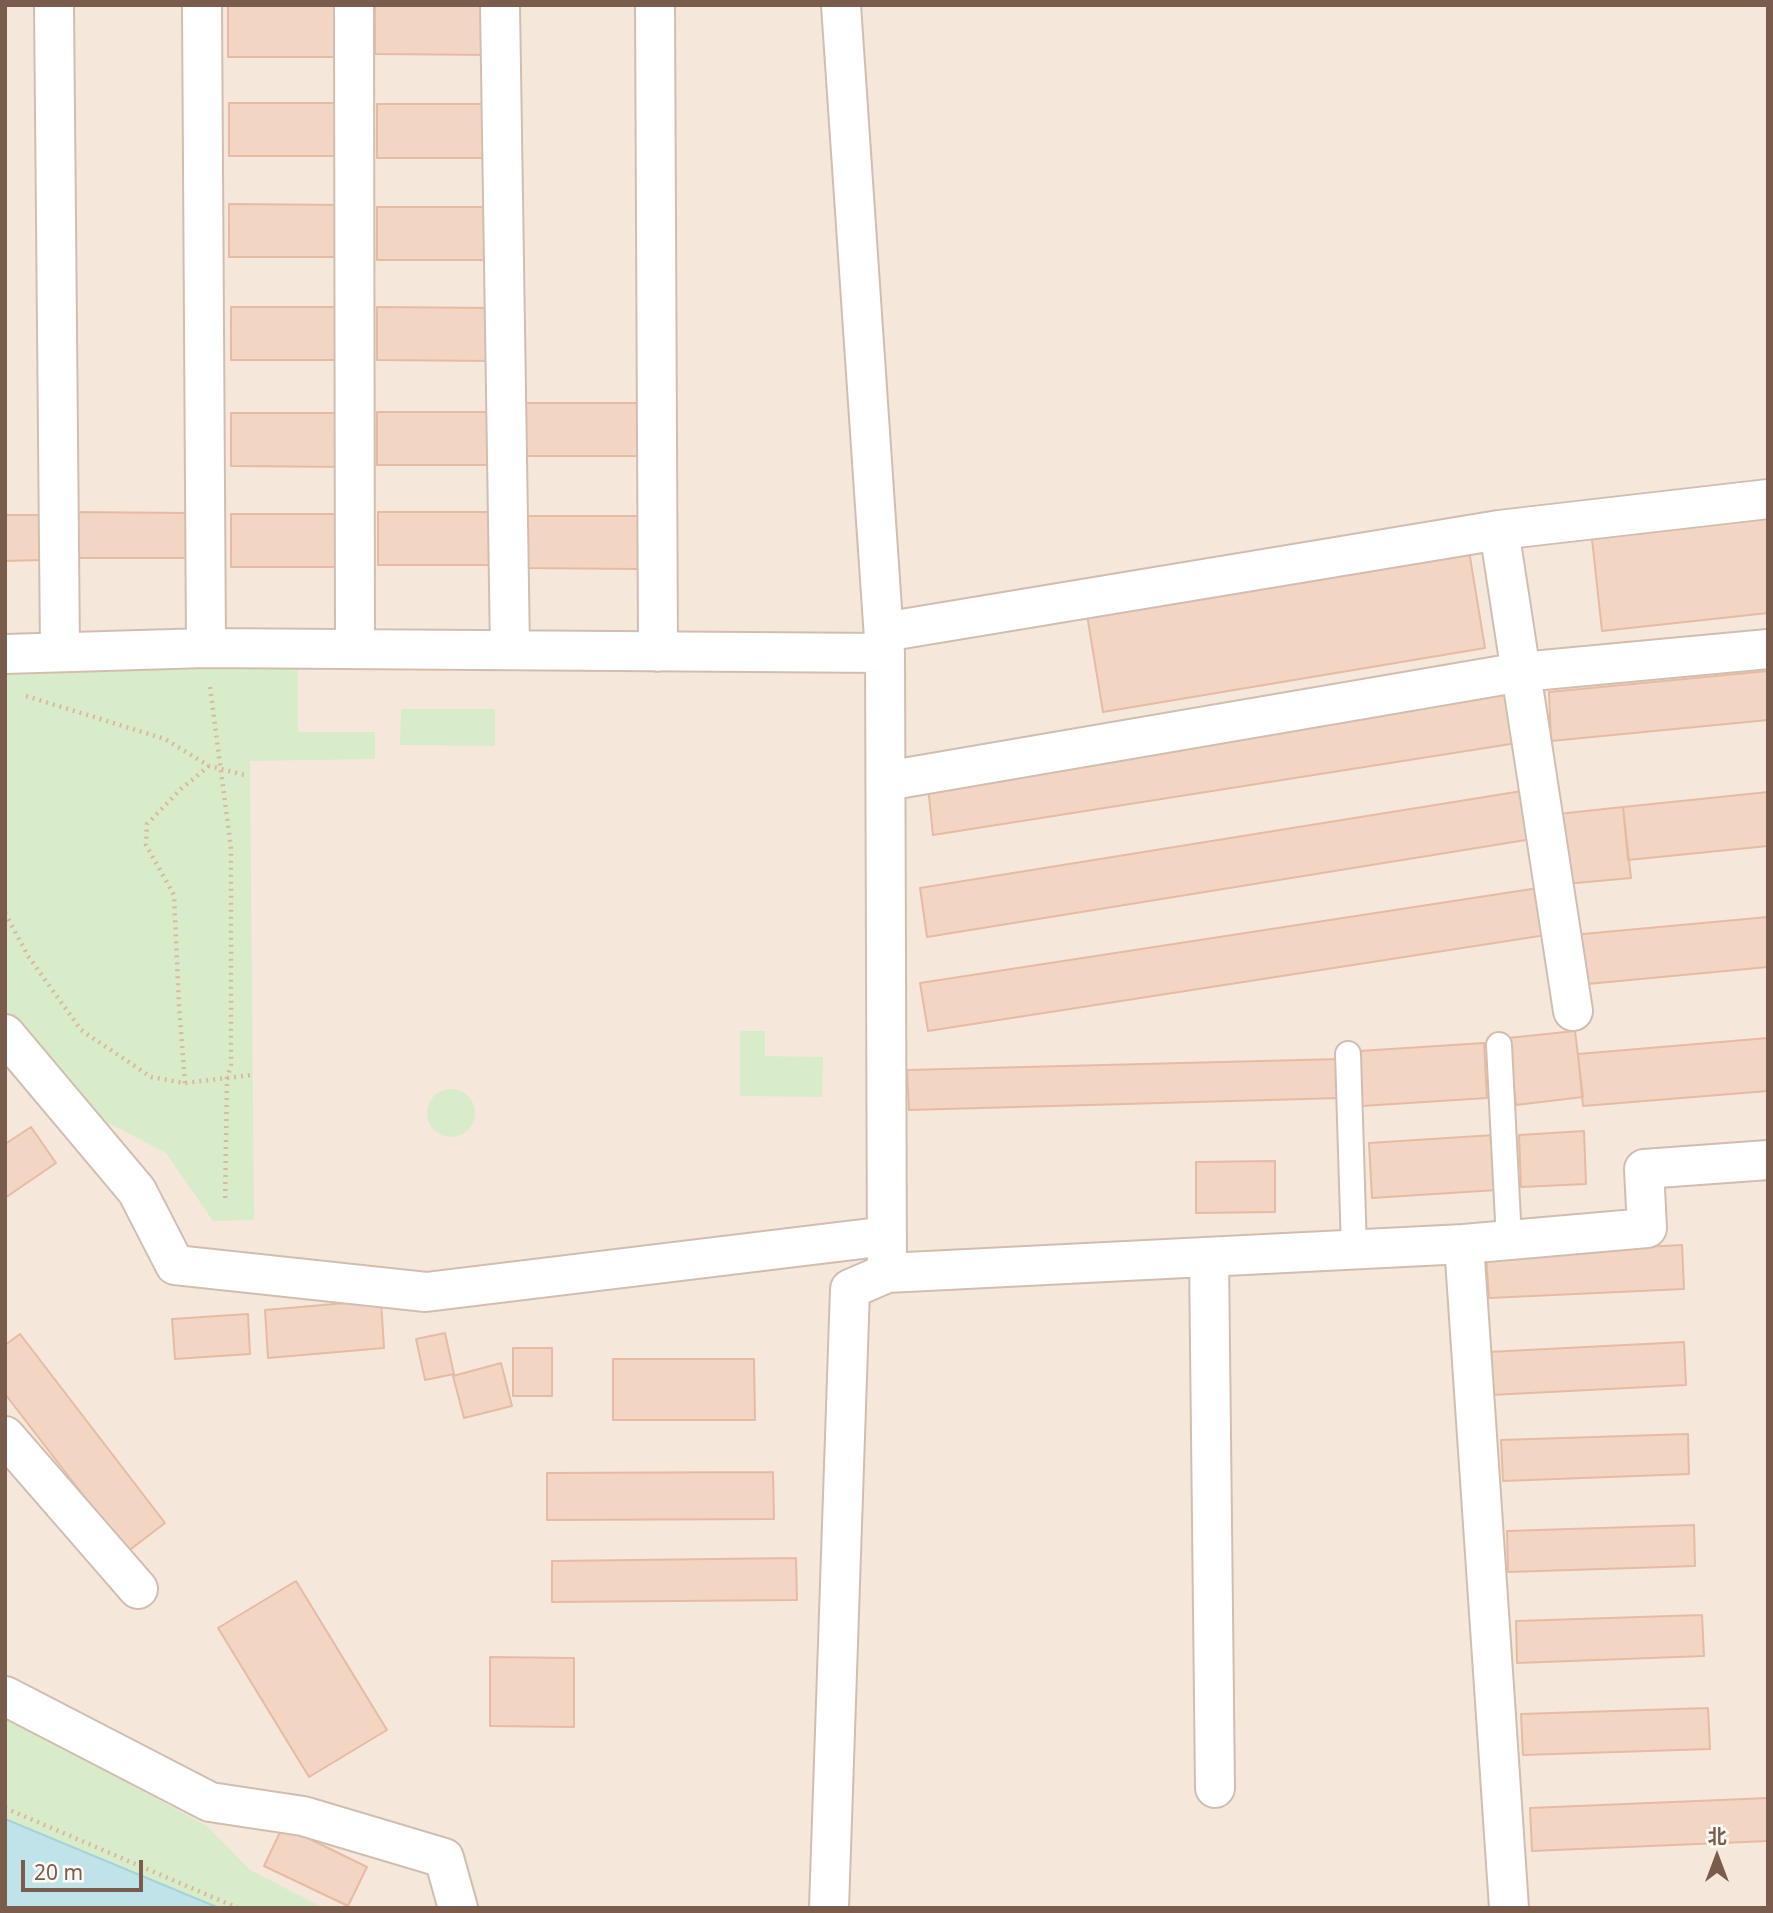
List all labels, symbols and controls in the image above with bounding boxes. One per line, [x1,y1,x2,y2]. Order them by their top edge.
north arrow [1682,1822,1752,1892]
text: 北 [1707,1823,1727,1849]
scale bar [24,1846,147,1890]
text: 20 m [34,1858,83,1886]

